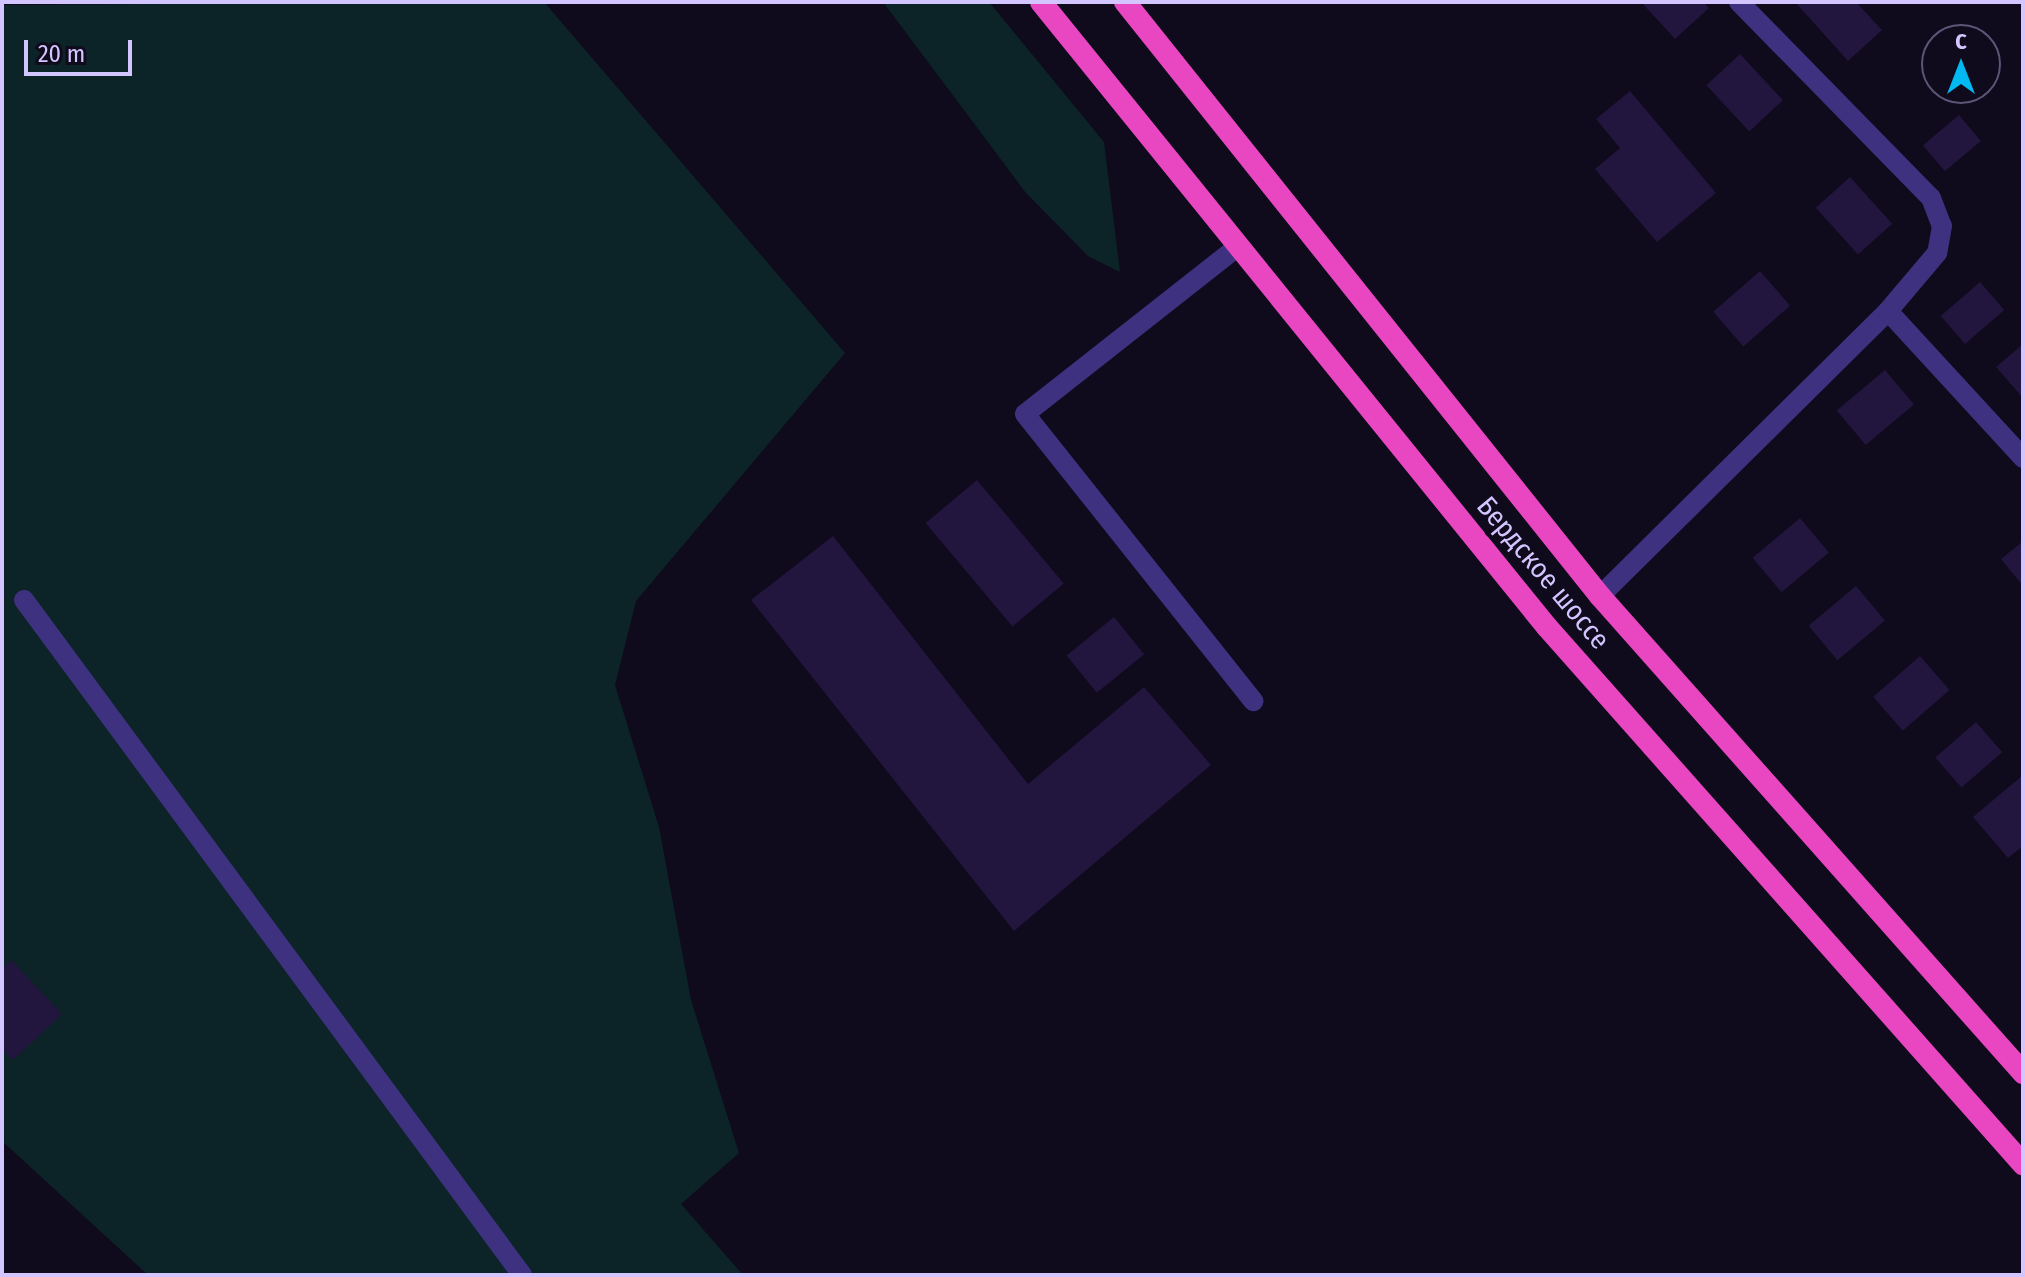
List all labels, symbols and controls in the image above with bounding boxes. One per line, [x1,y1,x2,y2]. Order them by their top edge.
scale bar [28,24,136,74]
north arrow [1921,24,2001,104]
text: С [1955,28,1967,55]
text: 20 m [38,40,85,68]
street label: Бердское шоссе [1469,490,1617,656]

